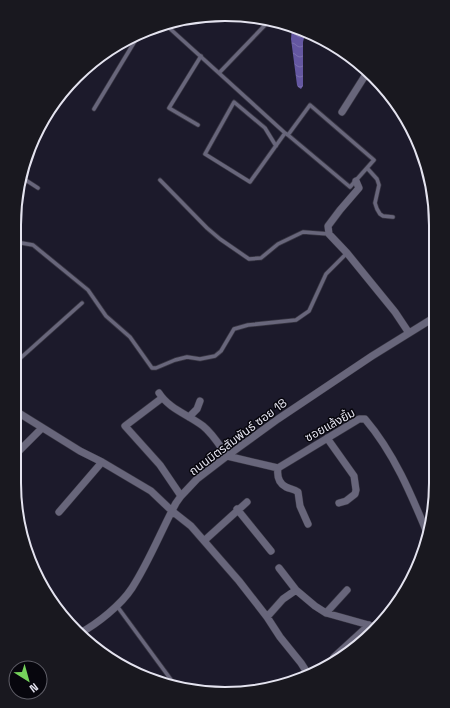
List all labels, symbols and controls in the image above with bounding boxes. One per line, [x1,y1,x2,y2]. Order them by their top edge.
street label: ถนนมิตรสัมพันธ์ ซอย 18 [186,395,290,479]
street label: ซอยแล้งยิ้ม [302,404,358,445]
north arrow [8,660,48,700]
text: N [27,680,41,696]

